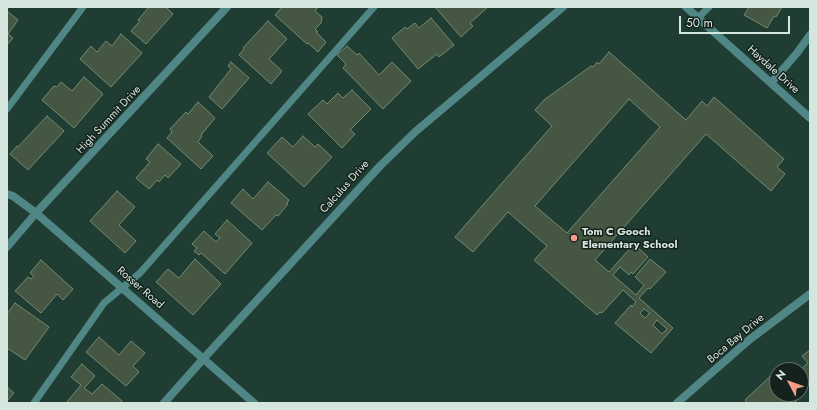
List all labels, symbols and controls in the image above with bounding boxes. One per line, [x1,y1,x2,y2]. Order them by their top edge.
scale bar [681,8,792,34]
text: 50 m [686,14,713,32]
street label: Haydale Drive [744,43,802,97]
street label: High Summit Drive [74,83,144,157]
street label: Calculus Drive [318,158,372,216]
place label: Tom C Gooch Elementary School [582,225,677,251]
marker: Tom C Gooch Elementary School [569,233,579,243]
street label: Rosser Road [114,264,166,312]
street label: Boca Bay Drive [705,311,767,367]
north arrow [769,362,809,402]
text: N [772,366,790,383]

